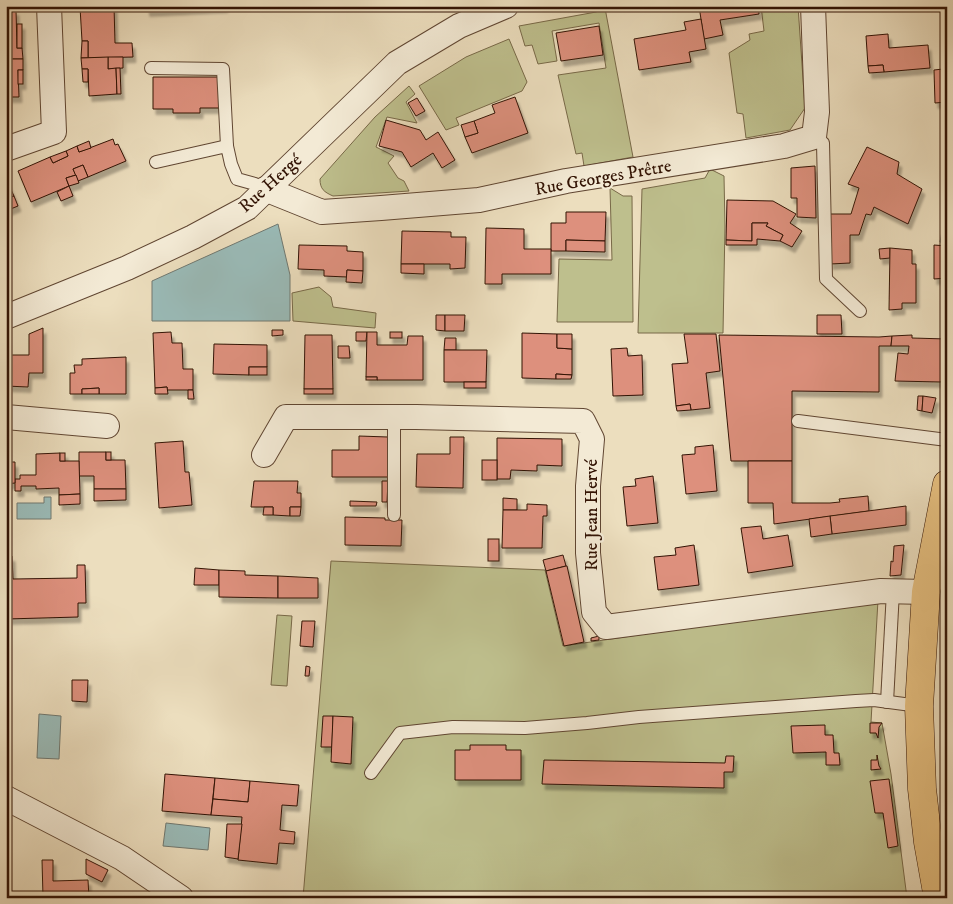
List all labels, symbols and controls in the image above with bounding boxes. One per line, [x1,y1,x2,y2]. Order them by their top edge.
street label: Rue Hergé [235,149,307,218]
street label: Rue Georges Prêtre [533,155,673,201]
street label: Rue Jean Hervé [581,459,603,571]

